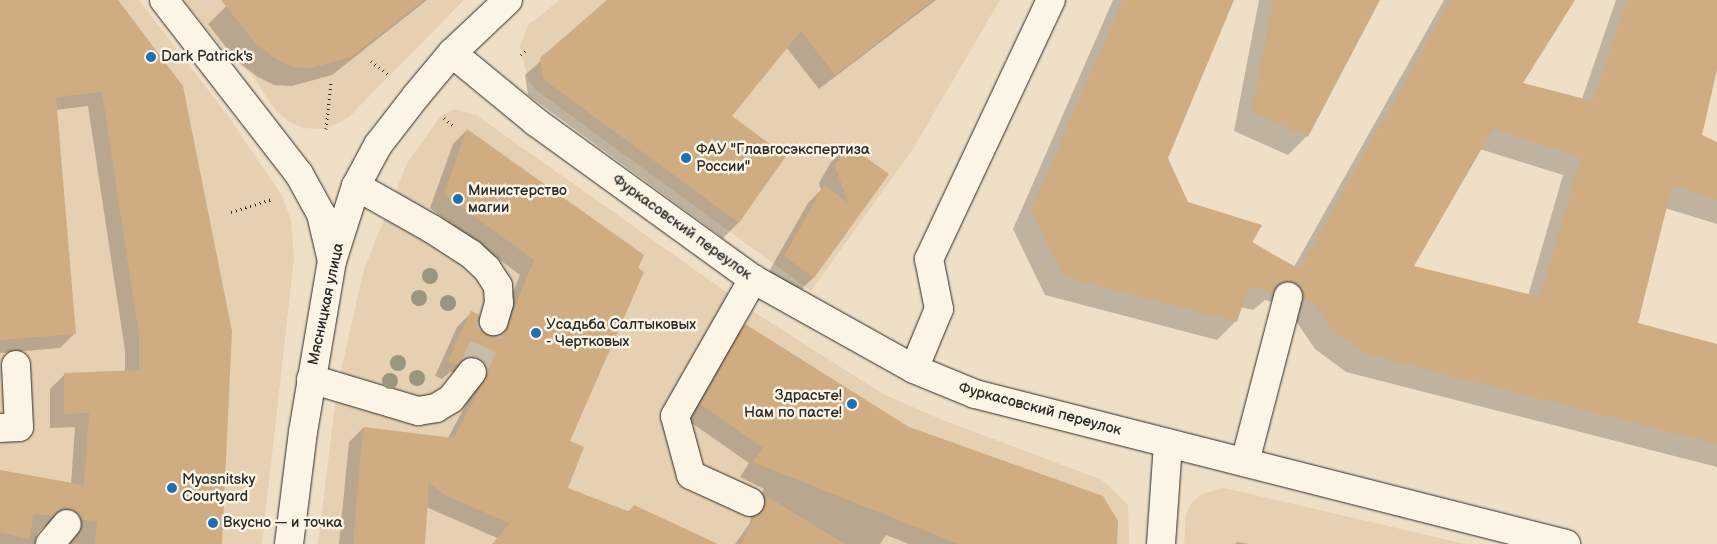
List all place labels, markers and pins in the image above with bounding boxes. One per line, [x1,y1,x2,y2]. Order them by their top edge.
place label: Dark Patrick's [161,48,253,66]
marker: Dark Patrick's [145,51,157,63]
place label: ФАУ "Главгосэкспертиза России" [696,140,870,175]
marker: ФАУ "Главгосэкспертиза России" [680,152,692,164]
place label: Министерство магии [468,181,567,216]
marker: Министерство магии [452,193,464,205]
place label: Усадьба Салтыковых - Чертковых [546,315,696,350]
marker: Усадьба Салтыковых - Чертковых [530,327,542,339]
place label: Здрасьте! Нам по пасте! [744,386,842,421]
marker: Здрасьте! Нам по пасте! [846,398,858,410]
place label: Myasnitsky Courtyard [182,470,256,505]
marker: Myasnitsky Courtyard [166,482,178,494]
place label: Вкусно — и точка [223,514,344,532]
marker: Вкусно — и точка [207,517,219,529]

